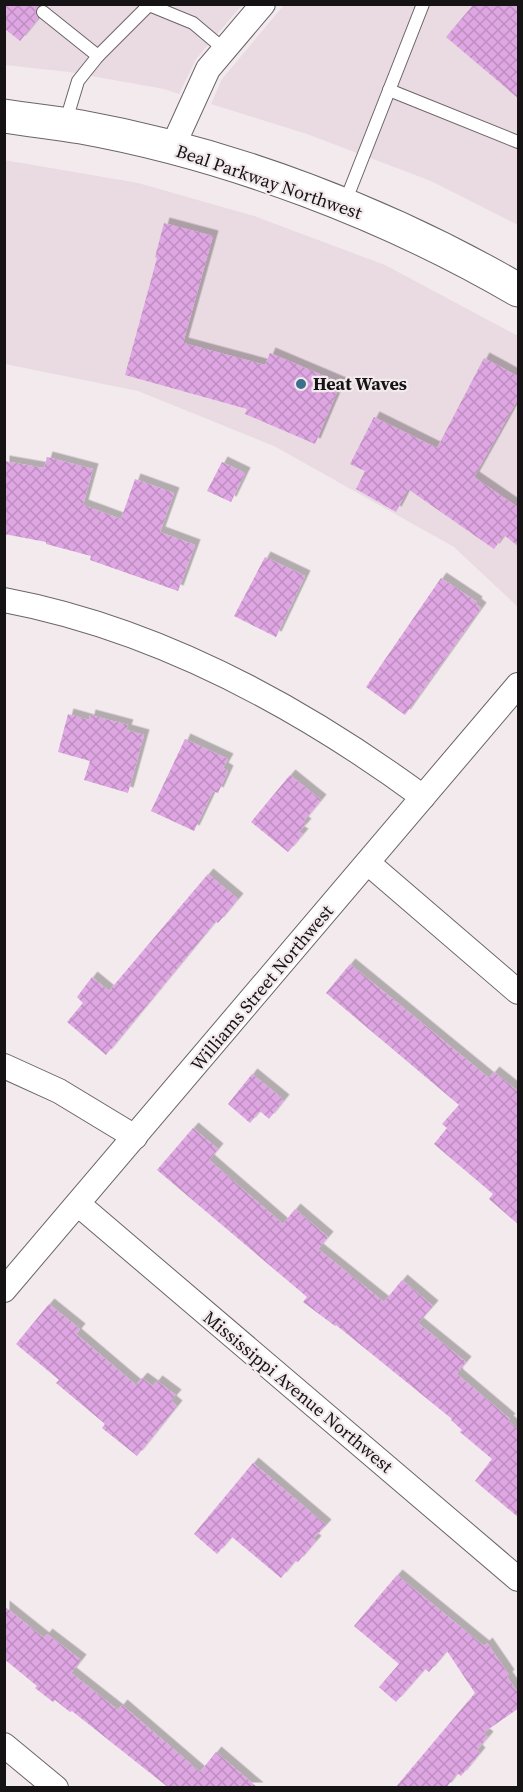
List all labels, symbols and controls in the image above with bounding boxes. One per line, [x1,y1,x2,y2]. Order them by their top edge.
street label: Beal Parkway Northwest [173,138,366,225]
place label: Heat Waves [313,371,407,396]
marker: Heat Waves [294,377,308,391]
street label: Williams Street Northwest [185,899,339,1076]
street label: Mississippi Avenue Northwest [198,1305,398,1479]

